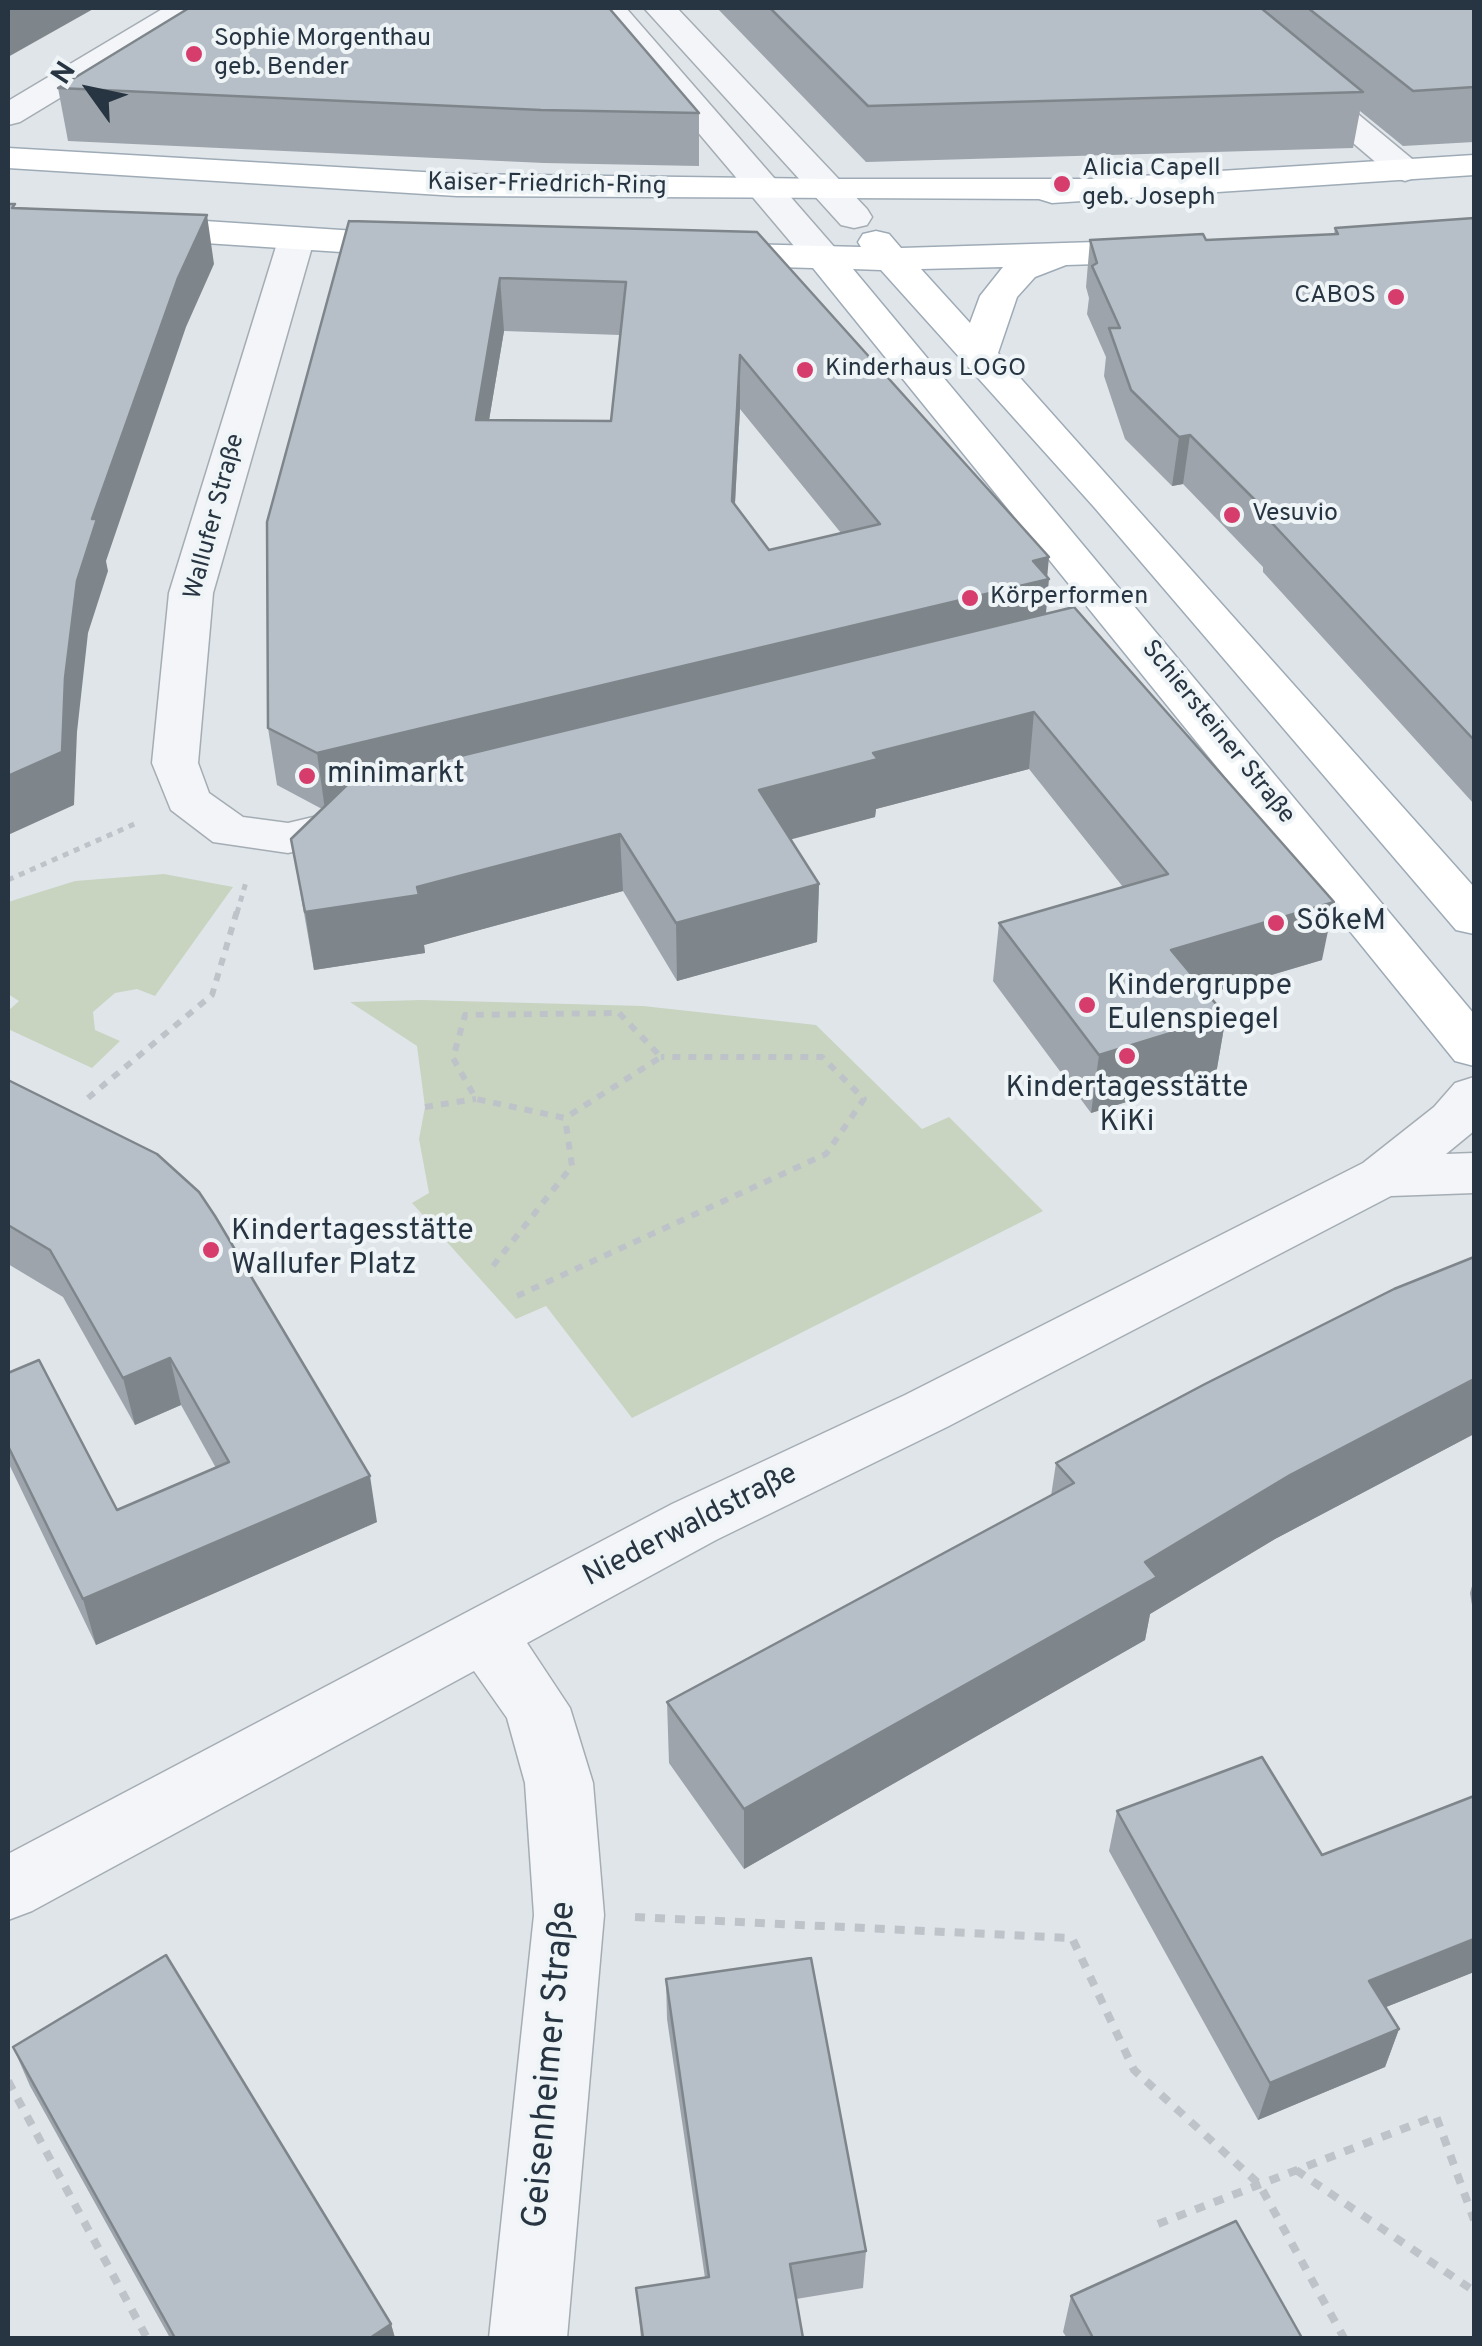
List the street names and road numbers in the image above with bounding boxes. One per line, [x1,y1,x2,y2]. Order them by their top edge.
street label: Kaiser-Friedrich-Ring [427,169,667,203]
street label: Wallufer Straße [179,431,253,603]
street label: Schiersteiner Straße [1134,635,1300,831]
street label: Niederwaldstraße [578,1457,804,1597]
street label: Geisenheimer Straße [517,1900,587,2230]

